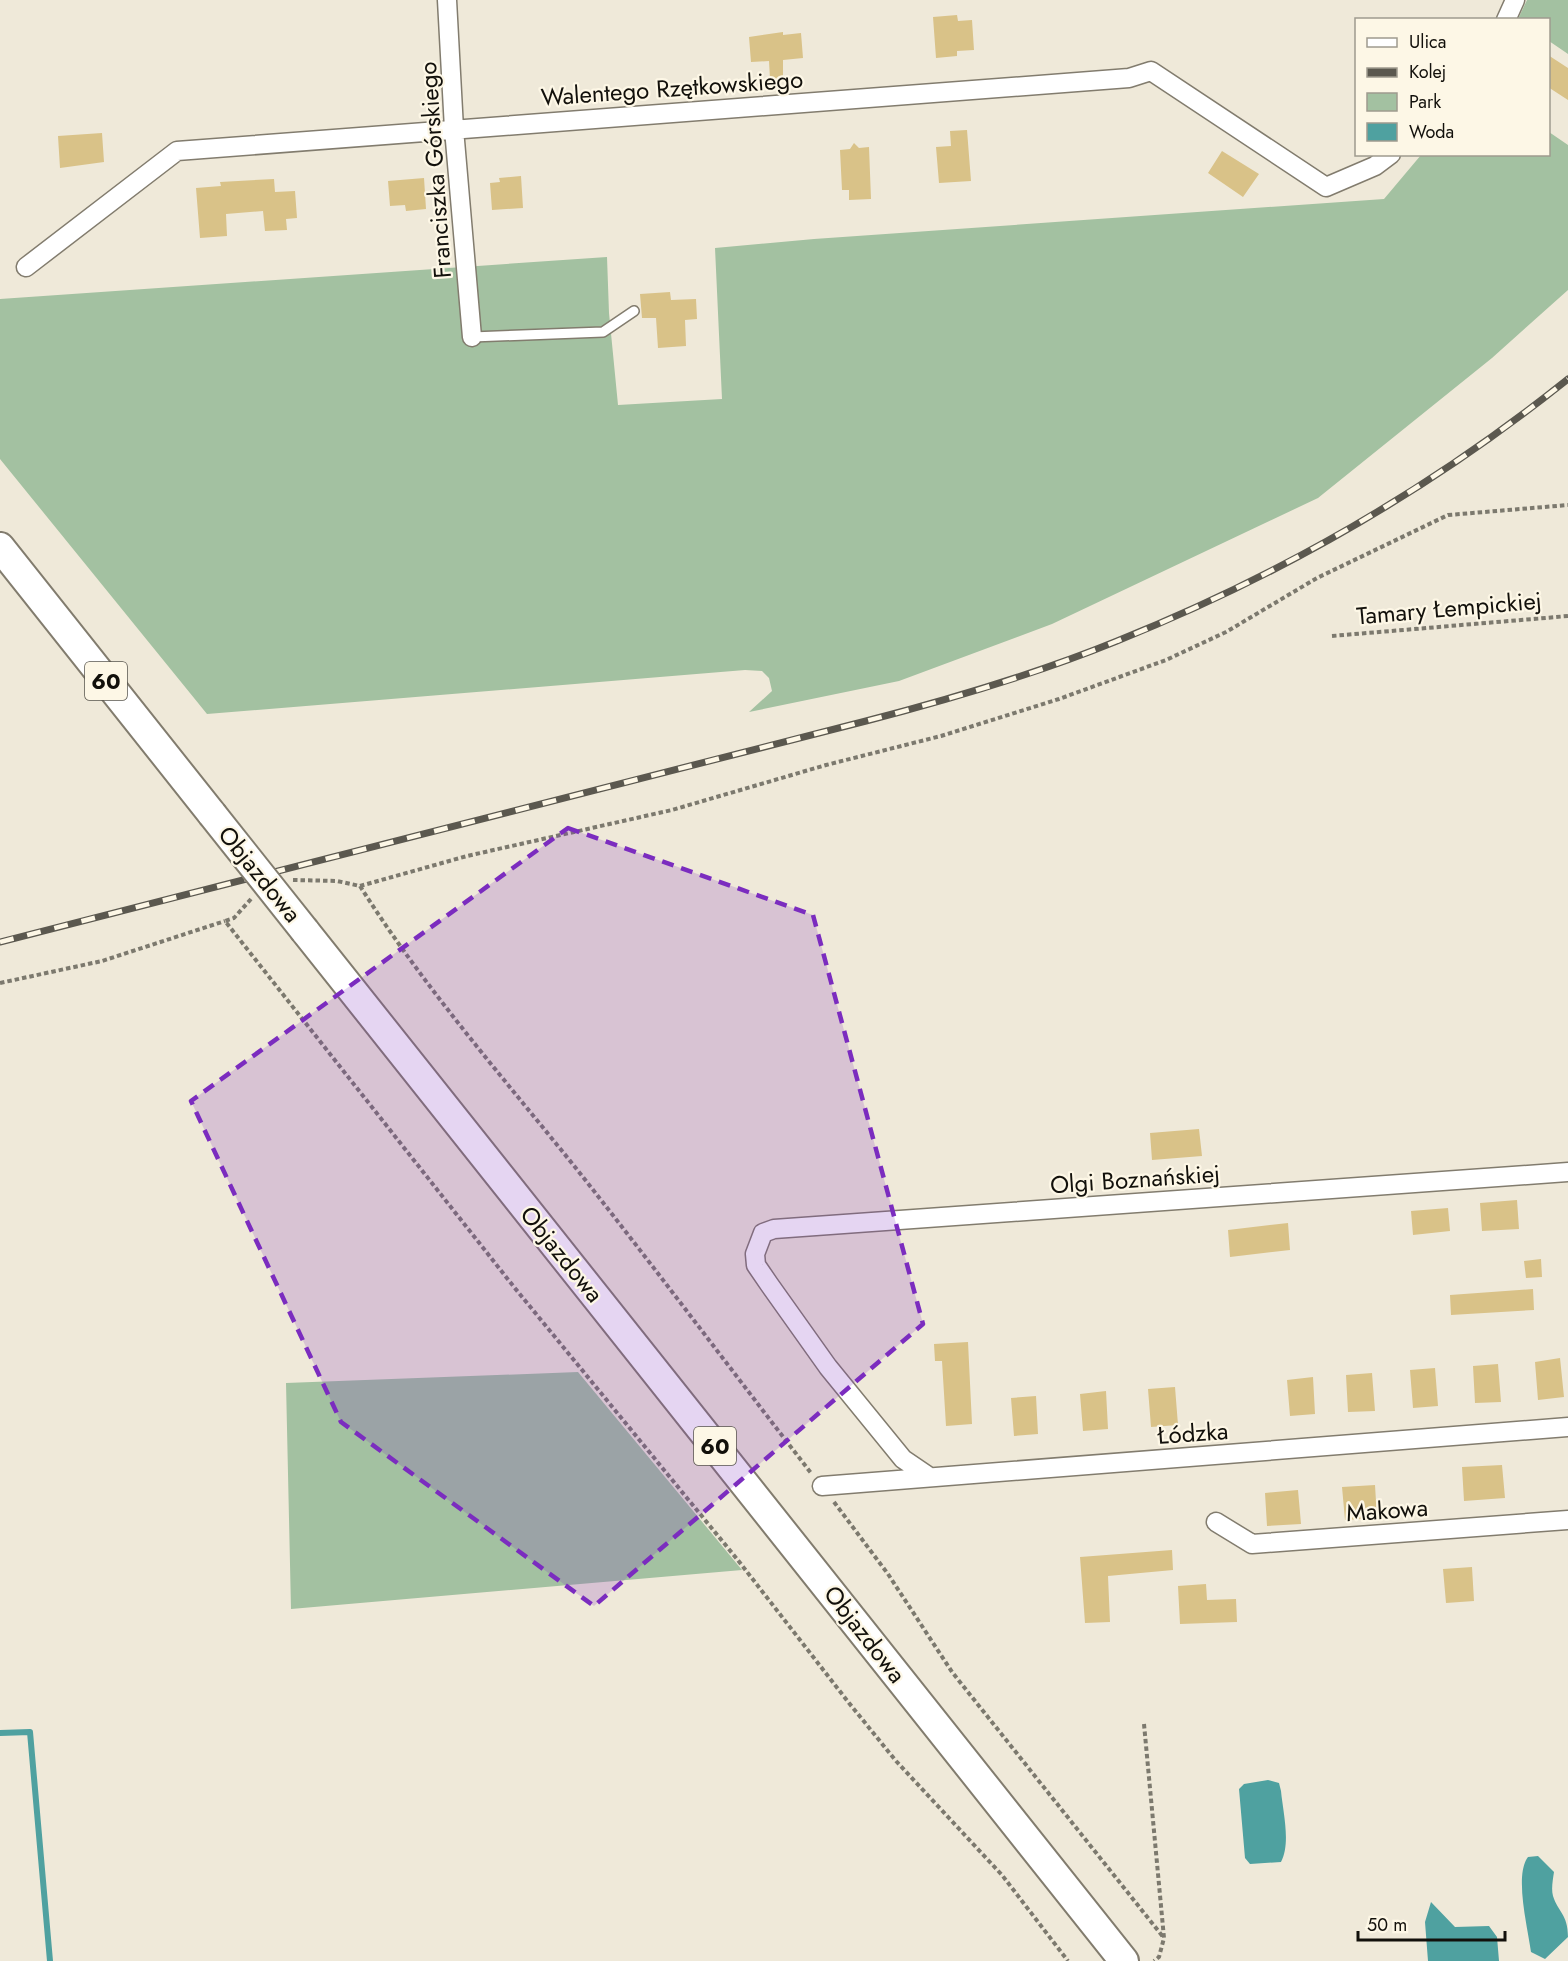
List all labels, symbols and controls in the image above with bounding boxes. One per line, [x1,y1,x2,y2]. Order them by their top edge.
legend [1355,18,1550,156]
text: Ulica [1409,29,1446,55]
text: Kolej [1409,59,1446,85]
street label: Franciszka Górskiego [410,60,460,280]
street label: Walentego Rzętkowskiego [540,61,804,115]
text: Park [1409,89,1441,115]
text: Woda [1409,119,1454,145]
street label: Tamary Łempickiej [1355,582,1543,634]
road number: 60 [85,662,127,700]
street label: Objazdowa [210,818,310,930]
street label: Olgi Boznańskiej [1049,1156,1221,1202]
street label: Objazdowa [512,1198,612,1310]
street label: Łódzka [1156,1413,1230,1453]
road number: 60 [694,1427,736,1465]
street label: Makowa [1345,1490,1429,1530]
street label: Objazdowa [816,1578,914,1690]
scale bar [1358,1904,1505,1942]
text: 50 m [1367,1912,1407,1938]

